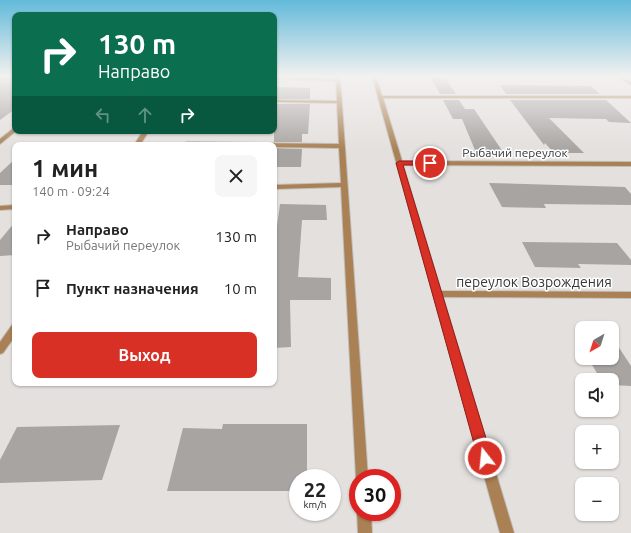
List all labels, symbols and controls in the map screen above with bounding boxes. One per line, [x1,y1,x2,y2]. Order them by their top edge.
icon: right [32,28,84,80]
text: 130 m [98,28,176,59]
text: Направо [98,61,170,81]
icon: left [92,104,114,126]
icon: ahead [134,104,156,126]
icon: right [176,104,198,126]
pin [413,146,447,180]
street label: Рыбачий переулок [462,146,568,159]
icon: arrive [419,152,441,174]
text: 1 мин [32,155,98,182]
button: close [215,155,257,197]
text: 140 m · 09:24 [32,184,110,198]
text: Направо [66,221,129,238]
icon: right [32,225,54,247]
text: 130 m [215,228,257,245]
text: Рыбачий переулок [66,238,180,252]
street label: переулок Возрождения [456,274,612,290]
icon: arrive [32,277,54,299]
text: Пункт назначения [66,280,199,297]
text: 10 m [224,280,257,297]
north arrow [575,321,619,365]
map controls [575,321,619,521]
button: Выход [32,332,257,378]
button: sound [575,373,619,417]
button: + [575,425,619,469]
position arrow [464,437,506,479]
speed limit sign: 30 [349,469,401,521]
button: − [575,477,619,521]
text: 22 [304,478,326,501]
text: km/h [303,499,327,510]

